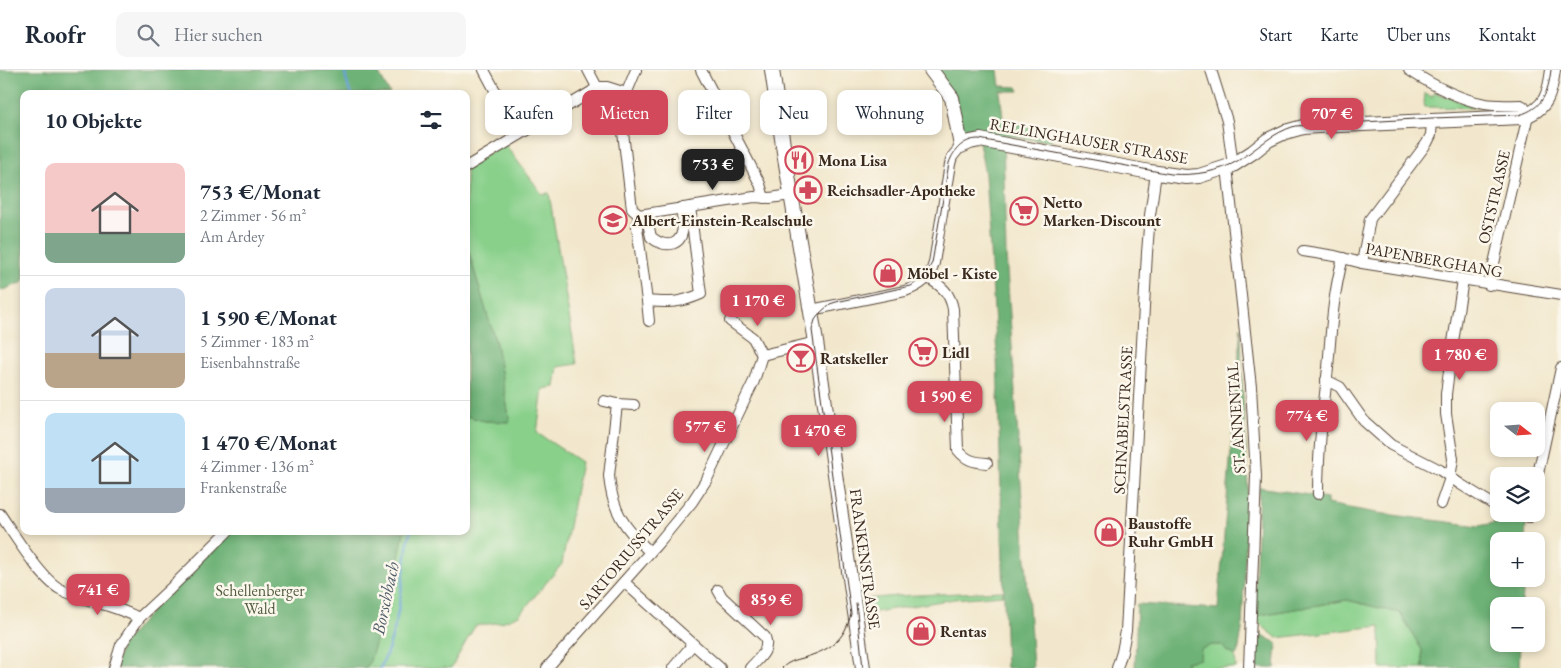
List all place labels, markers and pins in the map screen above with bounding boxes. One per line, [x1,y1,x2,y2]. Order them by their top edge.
pin: 707 € [1297,98,1367,140]
restaurant icon: Mona Lisa [784,145,814,175]
pin: 753 € [678,148,748,191]
place label: Mona Lisa [818,150,888,171]
pharmacy icon: Reichsadler-Apotheke [793,175,823,205]
place label: Reichsadler-Apotheke [827,180,975,201]
place label: Netto Marken-Discount [1043,192,1161,231]
supermarket icon: Netto Marken-Discount [1009,196,1039,226]
school or university icon: Albert-Einstein-Realschule [598,205,628,235]
place label: Albert-Einstein-Realschule [631,210,813,231]
shop icon: Möbel - Kiste [873,258,903,288]
place label: Möbel - Kiste [907,263,997,284]
pin: 1 170 € [712,284,804,327]
supermarket icon: Lidl [908,337,938,367]
pin: 1 780 € [1414,338,1506,381]
place label: Lidl [942,342,970,363]
bar icon: Ratskeller [786,343,816,373]
place label: Ratskeller [820,348,889,369]
pin: 1 590 € [899,380,991,423]
pin: 774 € [1272,400,1342,442]
pin: 577 € [670,410,740,453]
pin: 1 470 € [773,414,865,457]
place label: Baustoffe Ruhr GmbH [1128,513,1214,552]
shop icon: Baustoffe Ruhr GmbH [1094,517,1124,547]
pin: 741 € [63,574,133,616]
pin: 859 € [736,584,806,626]
shop icon: Rentas [906,616,936,646]
place label: Rentas [940,621,987,642]

